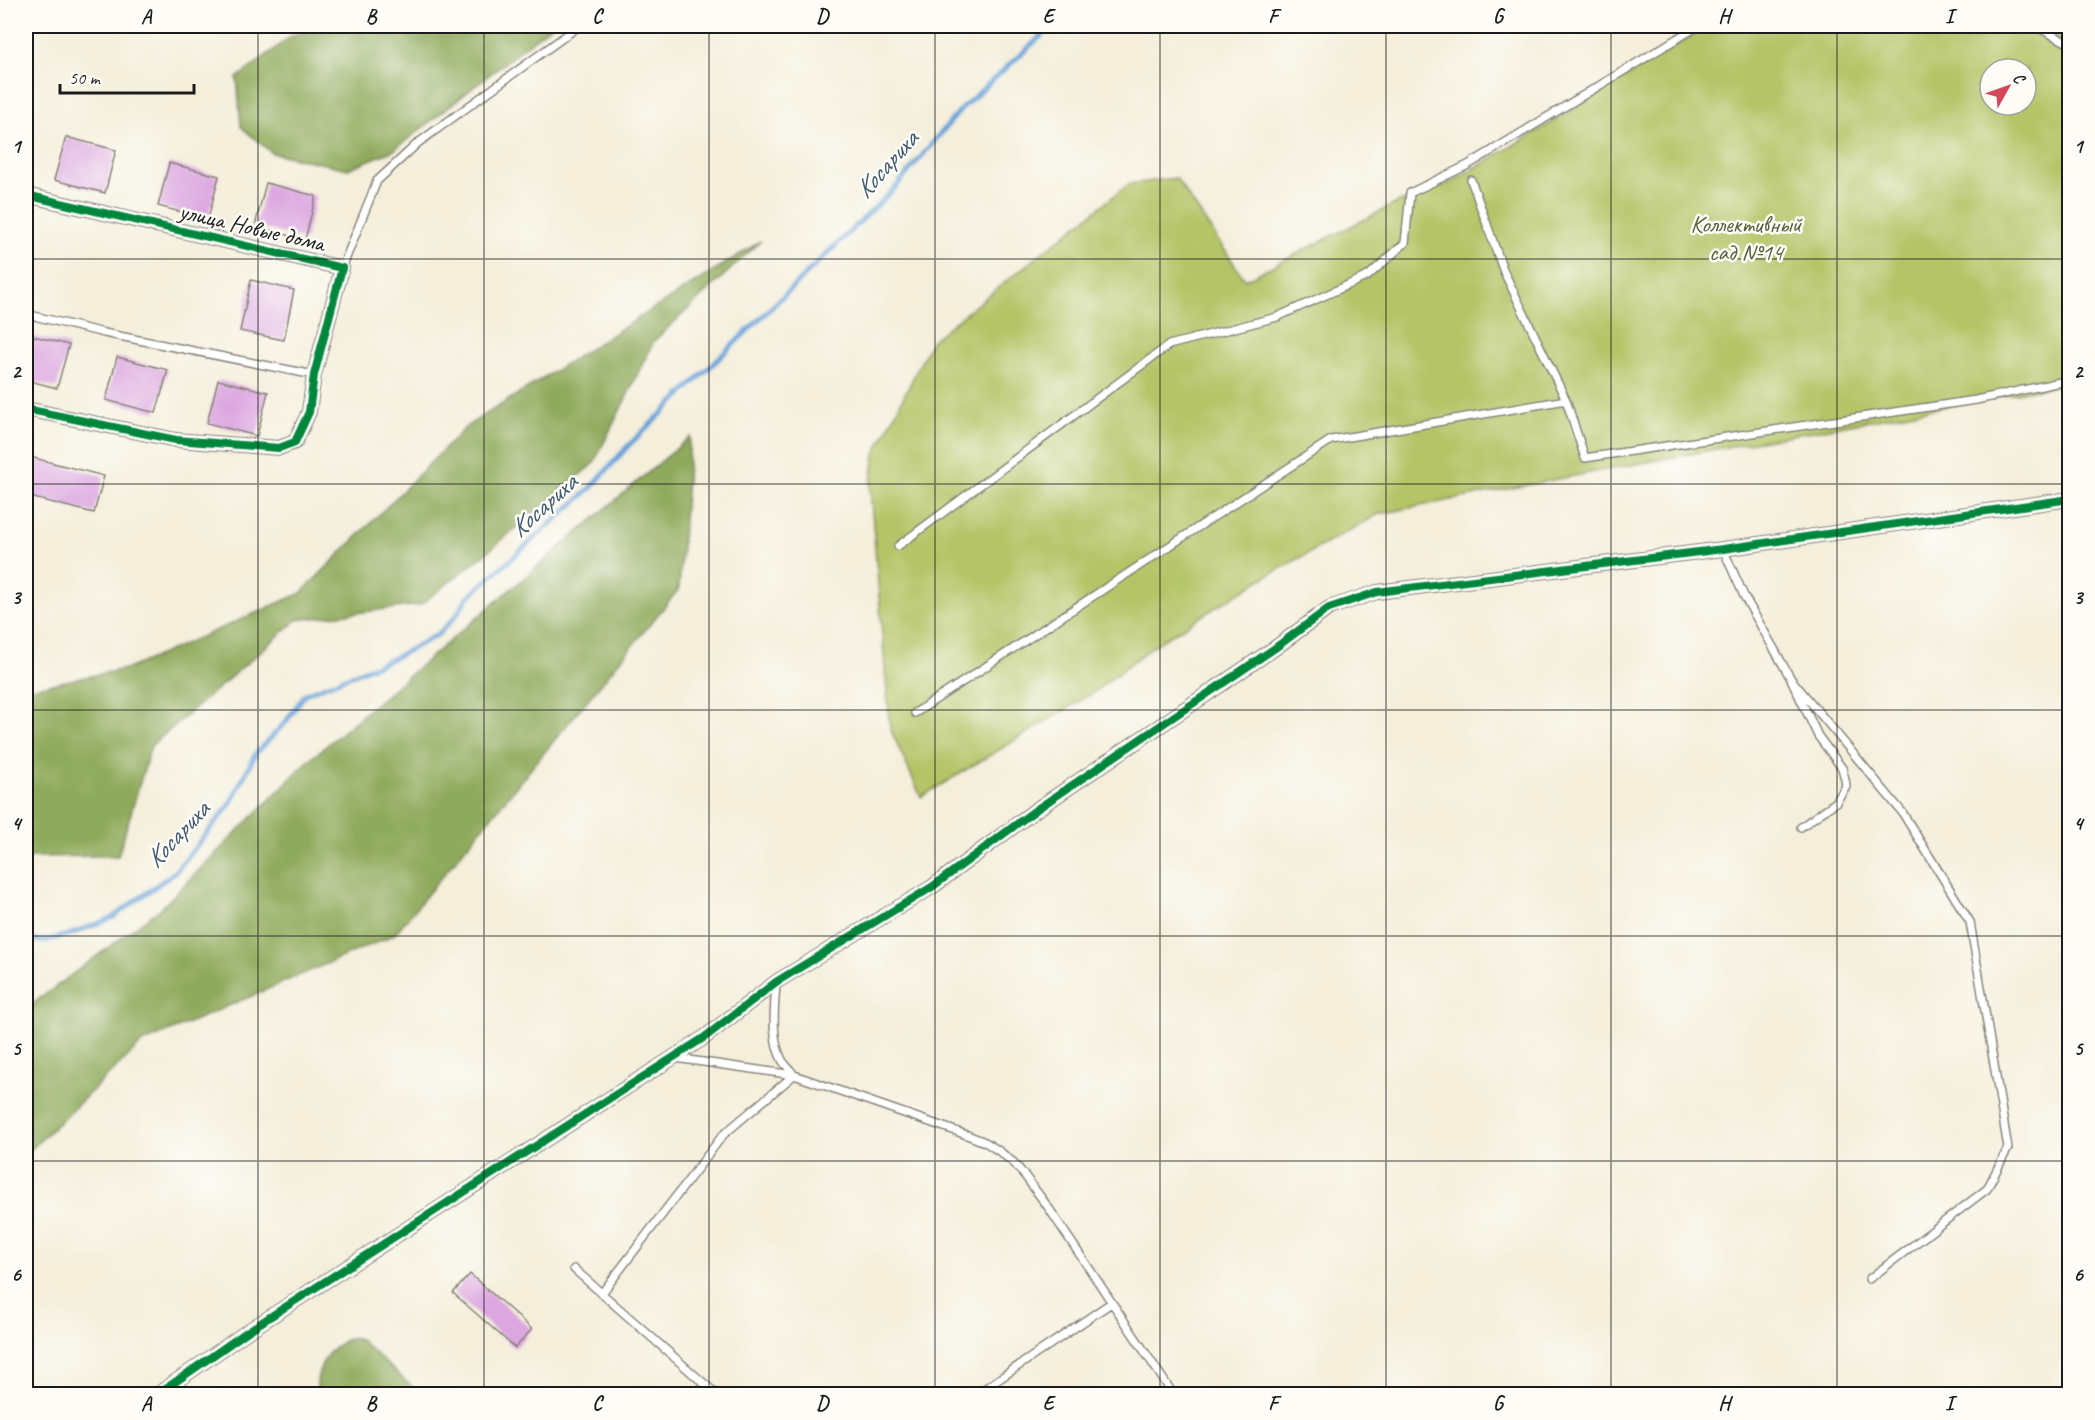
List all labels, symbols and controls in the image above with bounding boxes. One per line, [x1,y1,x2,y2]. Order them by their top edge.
text: A [141,4,153,29]
text: B [366,4,378,29]
text: C [592,4,604,29]
text: D [816,4,830,29]
text: E [1043,4,1057,29]
text: F [1268,4,1282,29]
text: G [1493,4,1506,29]
text: H [1718,4,1733,29]
text: I [1945,4,1958,29]
scale bar [60,57,194,95]
north arrow [1978,57,2038,117]
text: 50 m [69,67,102,89]
text: С [2009,69,2030,89]
water label: Косариха [847,122,927,205]
text: 1 [12,134,23,159]
text: 1 [2074,134,2085,159]
street label: улица Новые дома [174,195,330,259]
park label: Коллективный сад №14 [1690,209,1804,267]
text: 2 [12,359,23,384]
text: 2 [2074,359,2085,384]
water label: Косариха [503,465,586,544]
text: 3 [12,585,23,610]
text: 3 [2074,585,2085,610]
water label: Косариха [138,792,218,875]
text: 4 [12,811,24,836]
text: 4 [2074,811,2086,836]
text: 5 [12,1036,23,1061]
text: 5 [2074,1036,2085,1061]
text: 6 [11,1262,22,1287]
text: 6 [2073,1262,2084,1287]
text: A [141,1391,153,1416]
text: B [366,1391,378,1416]
text: C [592,1391,604,1416]
text: D [816,1391,830,1416]
text: E [1043,1391,1057,1416]
text: F [1268,1391,1282,1416]
text: G [1493,1391,1506,1416]
text: H [1718,1391,1733,1416]
text: I [1945,1391,1958,1416]

